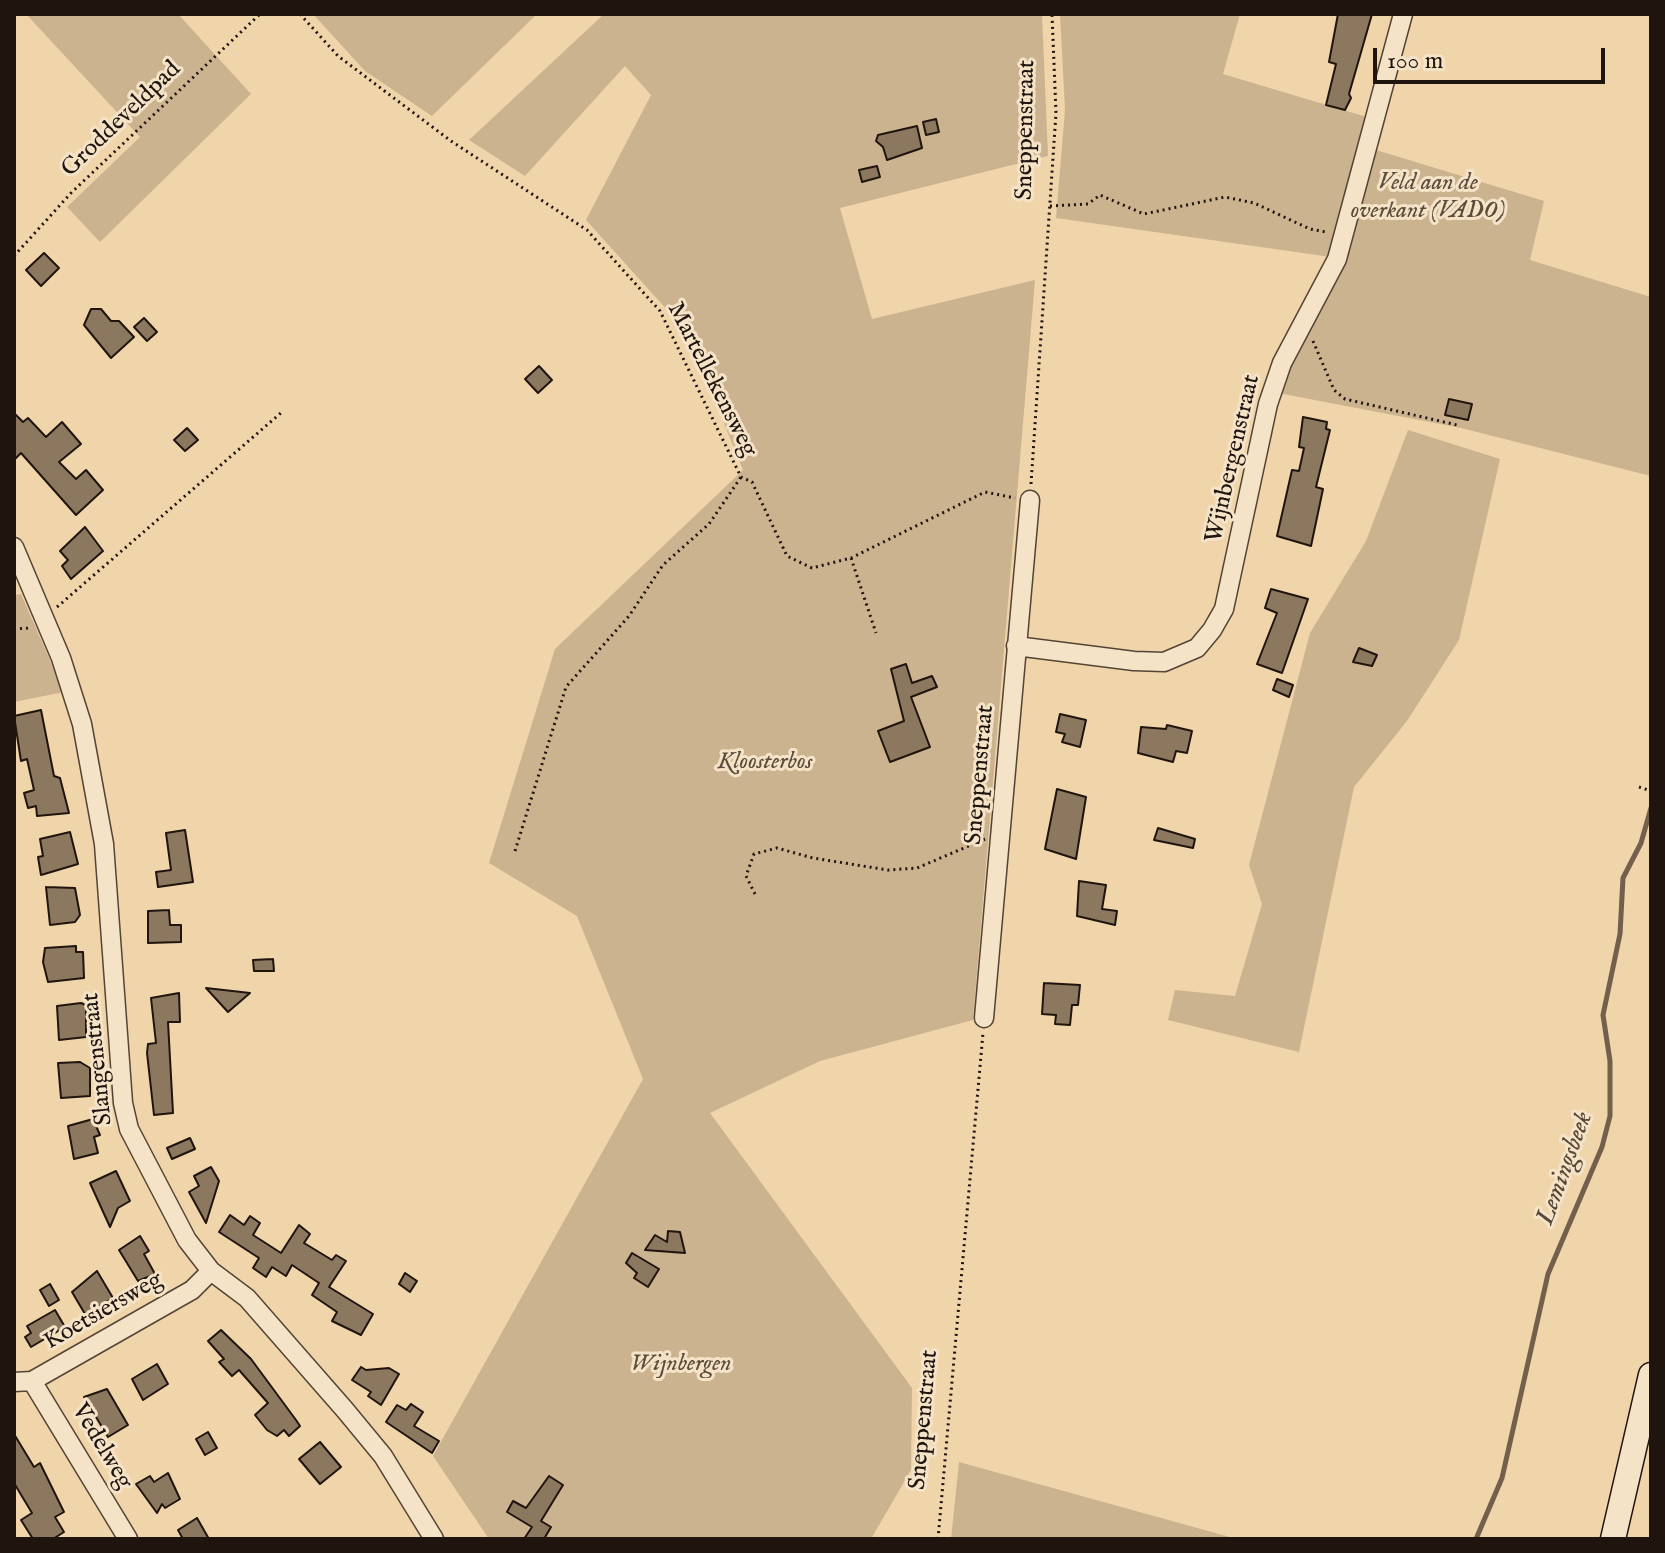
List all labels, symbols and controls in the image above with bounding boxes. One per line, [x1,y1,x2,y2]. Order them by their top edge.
scale bar [1377,32,1609,82]
text: 100 m [1387,46,1443,77]
street label: Groddeveldpad [56,56,188,184]
street label: Sneppenstraat [1011,60,1043,200]
park label: Veld aan de overkant (VADO) [1351,170,1505,226]
street label: Martellekensweg [660,298,762,462]
street label: Wijnbergenstraat [1201,372,1267,546]
street label: Sneppenstraat [961,704,1001,846]
park label: Kloosterbos [718,749,812,777]
street label: Slangenstraat [78,991,120,1127]
water label: Lemingsbeek [1531,1108,1601,1230]
street label: Koetsiersweg [40,1266,168,1358]
street label: Sneppenstraat [905,1349,945,1491]
park label: Wijnbergen [631,1351,731,1379]
street label: Vedelweg [64,1399,138,1495]

